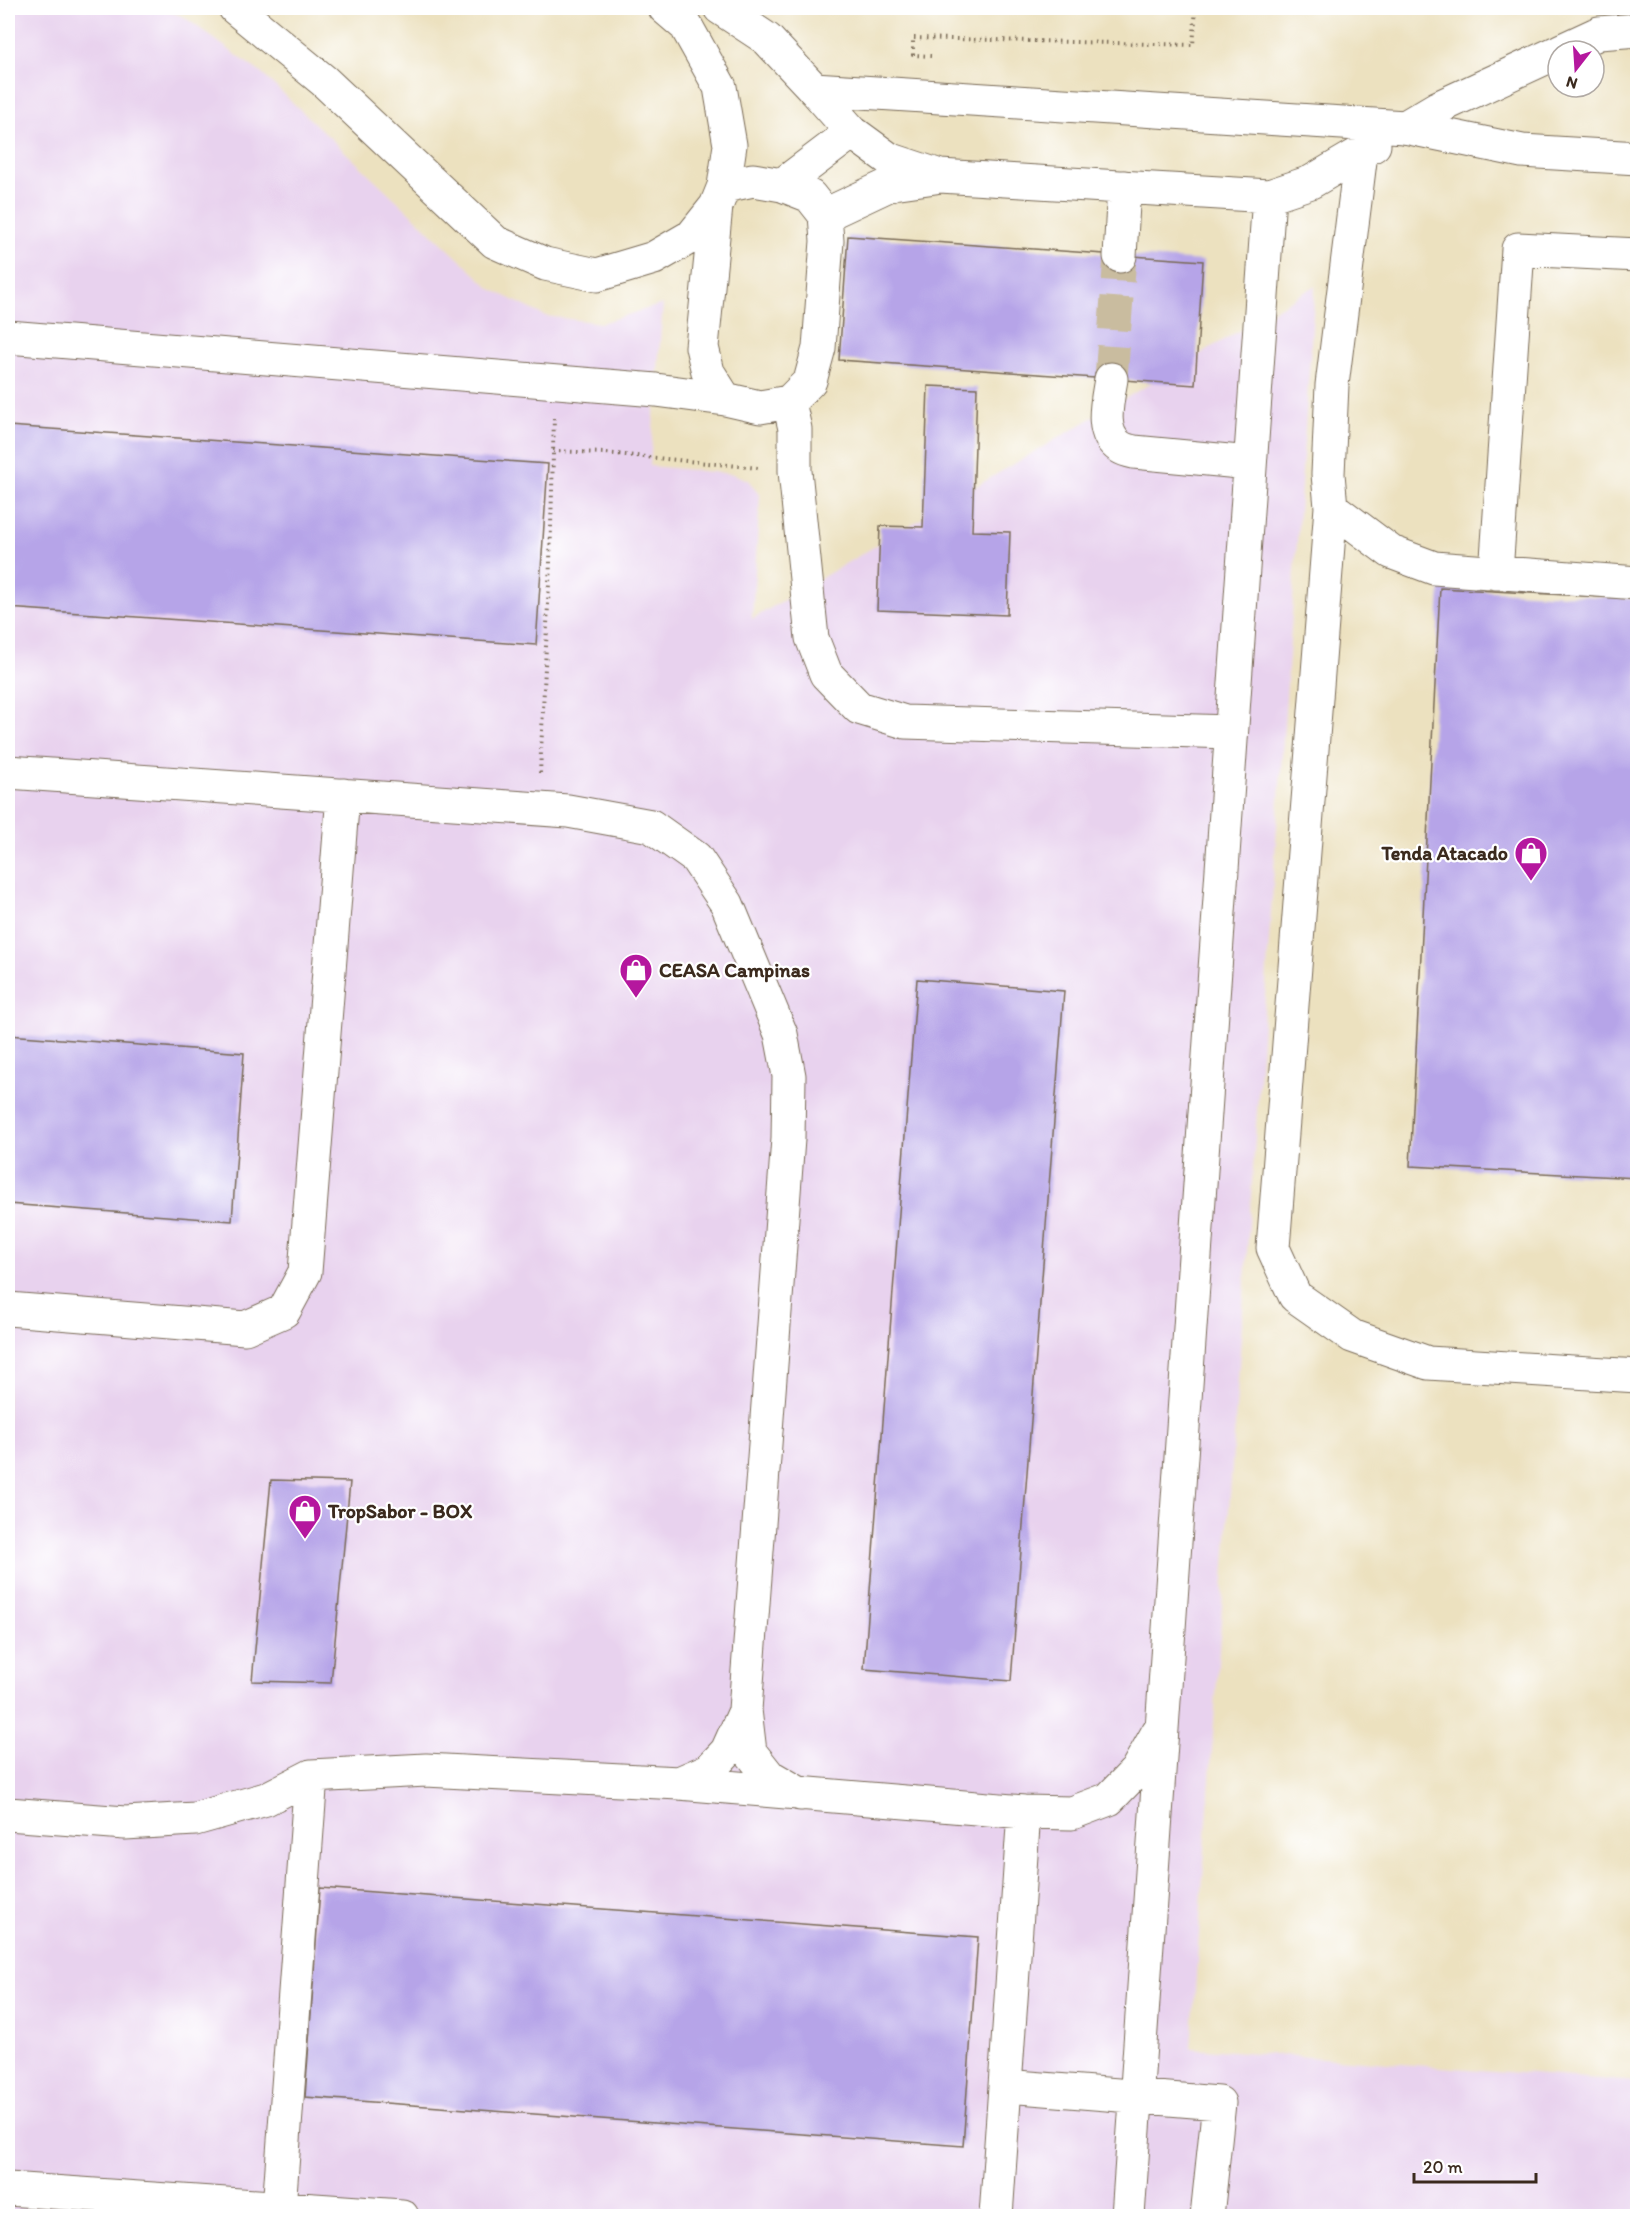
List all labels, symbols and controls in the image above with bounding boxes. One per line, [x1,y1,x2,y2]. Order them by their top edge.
north arrow [1546,39,1606,99]
text: N [1564,72,1580,94]
shop icon: Tenda Atacado [1513,835,1549,882]
place label: Tenda Atacado [1381,841,1508,865]
shop icon: CEASA Campinas [618,952,654,999]
place label: CEASA Campinas [659,958,810,983]
shop icon: TropSabor - BOX [287,1493,323,1540]
place label: TropSabor - BOX [327,1499,473,1524]
scale bar [1414,2146,1536,2184]
text: 20 m [1423,2156,1463,2178]

